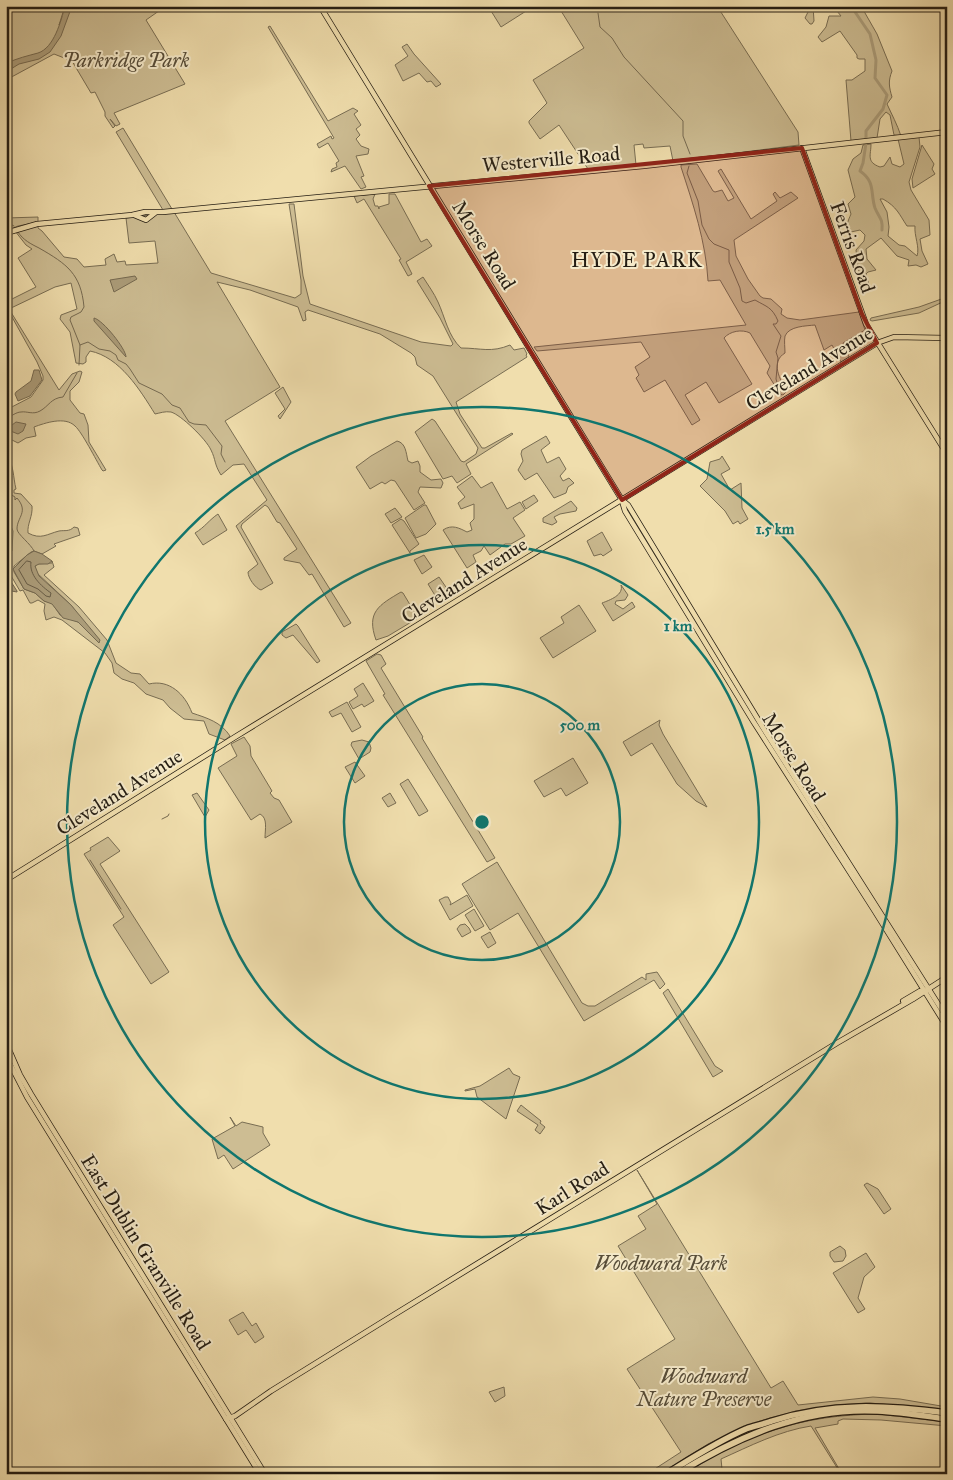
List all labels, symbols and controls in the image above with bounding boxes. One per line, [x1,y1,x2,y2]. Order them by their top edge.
park label: Parkridge Park [62,48,190,72]
street label: Westerville Road [481,141,621,177]
street label: Morse Road [447,196,521,294]
street label: Ferris Road [825,198,881,296]
district label: HYDE PARK [571,247,703,273]
street label: Cleveland Avenue [741,321,877,415]
text: 1.5 km [756,520,795,538]
street label: Cleveland Avenue [397,532,531,628]
text: 1 km [664,617,693,635]
street label: Morse Road [757,708,831,806]
text: 500 m [560,716,601,734]
street label: Cleveland Avenue [52,744,186,840]
centre of rings [473,813,491,831]
street label: East Dublin Granville Road [76,1150,216,1354]
street label: Karl Road [531,1156,613,1220]
park label: Woodward Park [594,1251,728,1275]
park label: Woodward Nature Preserve [636,1364,772,1411]

